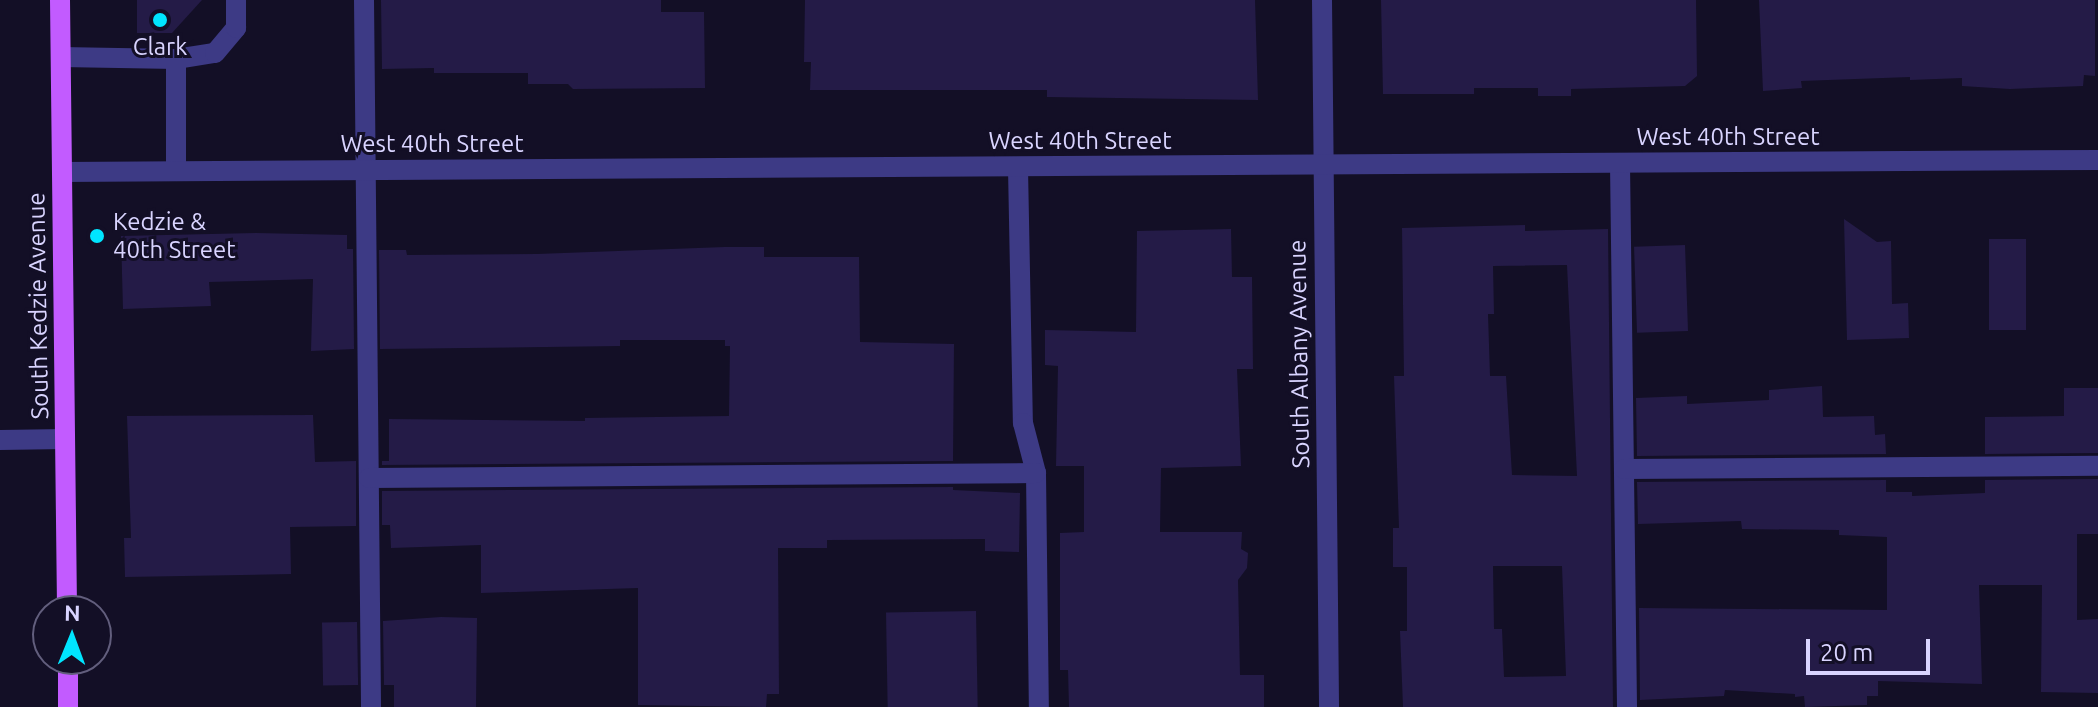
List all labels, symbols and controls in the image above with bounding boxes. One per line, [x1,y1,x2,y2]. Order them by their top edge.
marker: Clark [151,11,169,29]
place label: Clark [133,33,187,61]
street label: West 40th Street [1636,123,1820,151]
street label: West 40th Street [988,127,1172,155]
street label: West 40th Street [340,130,524,158]
street label: South Kedzie Avenue [22,192,54,420]
place label: Kedzie & 40th Street [113,208,236,264]
marker: Kedzie & 40th Street [88,227,106,245]
street label: South Albany Avenue [1283,239,1315,469]
north arrow [32,595,112,675]
text: N [64,600,81,625]
scale bar [1810,623,1934,673]
text: 20 m [1820,639,1873,666]

